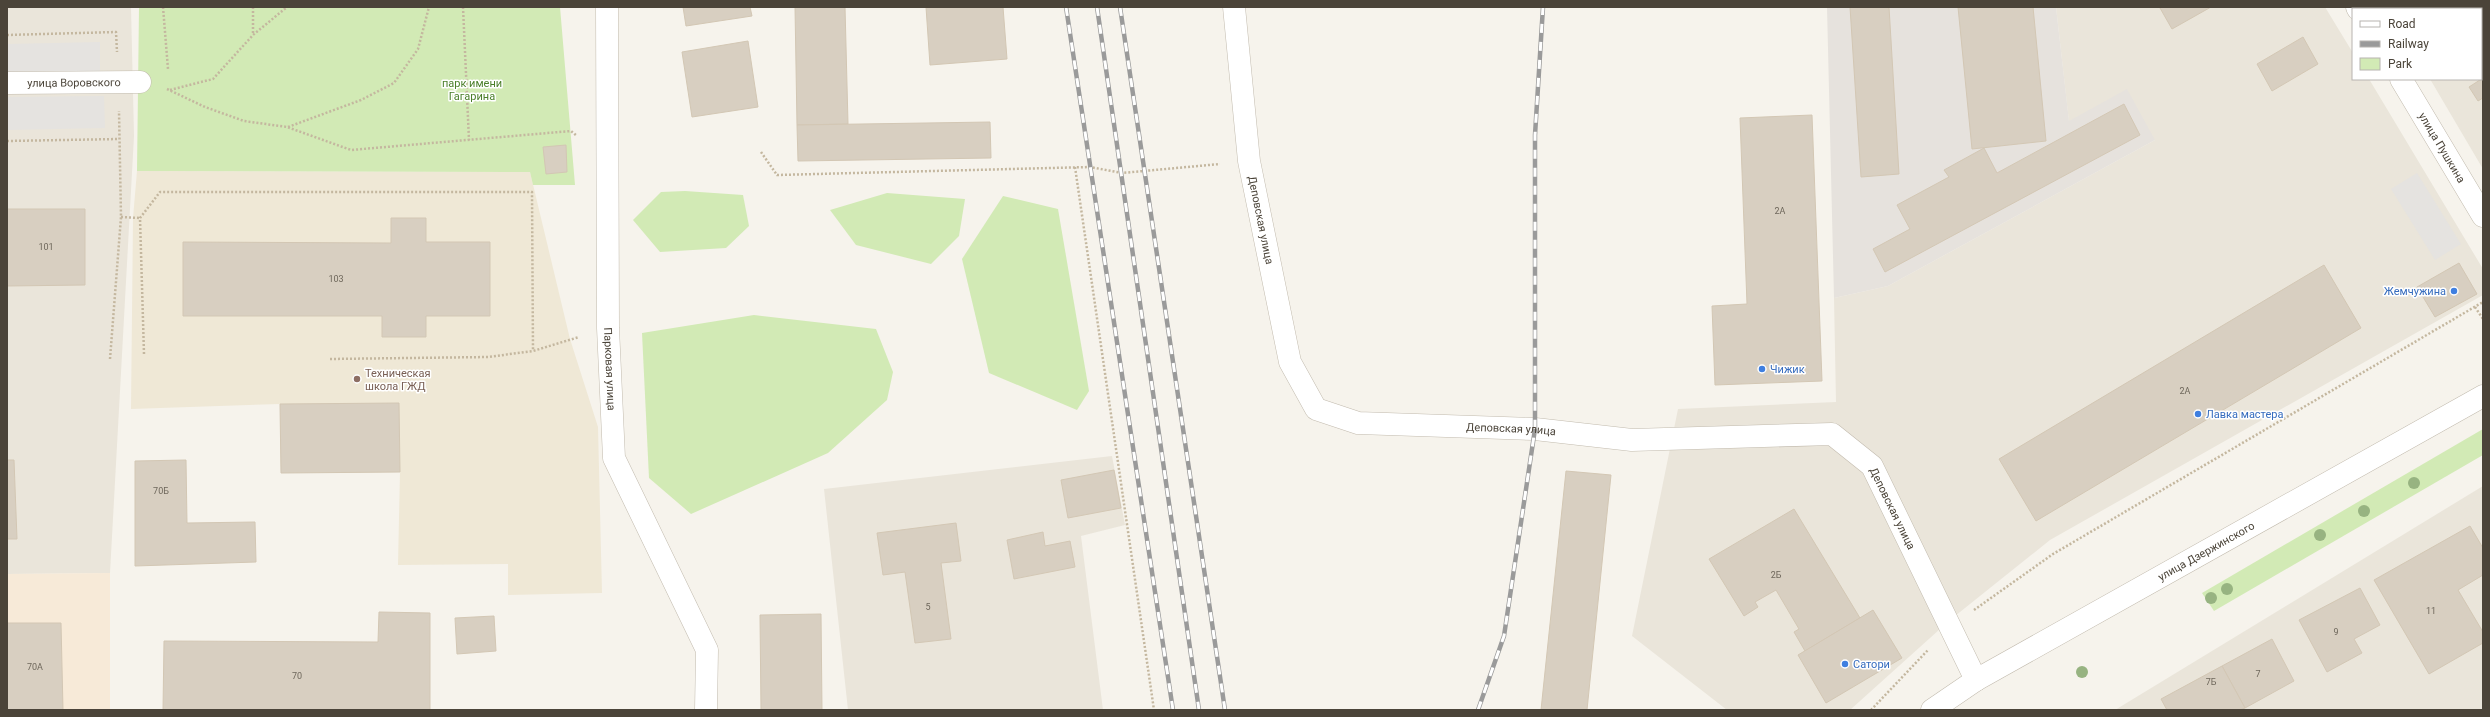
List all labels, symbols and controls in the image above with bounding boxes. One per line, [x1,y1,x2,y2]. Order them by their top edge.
legend [2352,8,2482,80]
text: Road [2388,17,2416,31]
text: Railway [2388,37,2429,51]
text: Park [2388,57,2413,71]
street label: улица Воровского [27,76,121,90]
park label: парк имени Гагарина [442,77,502,103]
street label: улица Пушкина [2416,110,2468,185]
street label: Деповская улица [1245,175,1276,265]
house number: 2А [1775,206,1786,216]
house number: 101 [38,242,54,252]
house number: 103 [328,274,344,284]
place label: Жемчужина [2384,285,2446,298]
marker: Жемчужина [2449,286,2459,296]
street label: Парковая улица [601,327,618,411]
place label: Чижик [1770,363,1805,376]
marker: Чижик [1757,364,1767,374]
place label: Техническая школа ГЖД [365,367,431,393]
marker: Техническая школа ГЖД [352,374,362,384]
house number: 2А [2180,386,2191,396]
place label: Лавка мастера [2206,408,2283,421]
marker: Лавка мастера [2193,409,2203,419]
street label: Деповская улица [1466,421,1556,438]
street label: Деповская улица [1867,465,1918,552]
house number: 70Б [153,486,169,496]
street label: улица Дзержинского [2156,519,2257,584]
house number: 2Б [1771,570,1782,580]
house number: 5 [925,602,931,612]
house number: 11 [2426,606,2436,616]
house number: 9 [2333,627,2339,637]
place label: Сатори [1853,658,1890,671]
marker: Сатори [1840,659,1850,669]
house number: 70А [27,662,43,672]
house number: 7 [2255,669,2261,679]
house number: 70 [292,671,302,681]
house number: 7Б [2206,677,2217,687]

